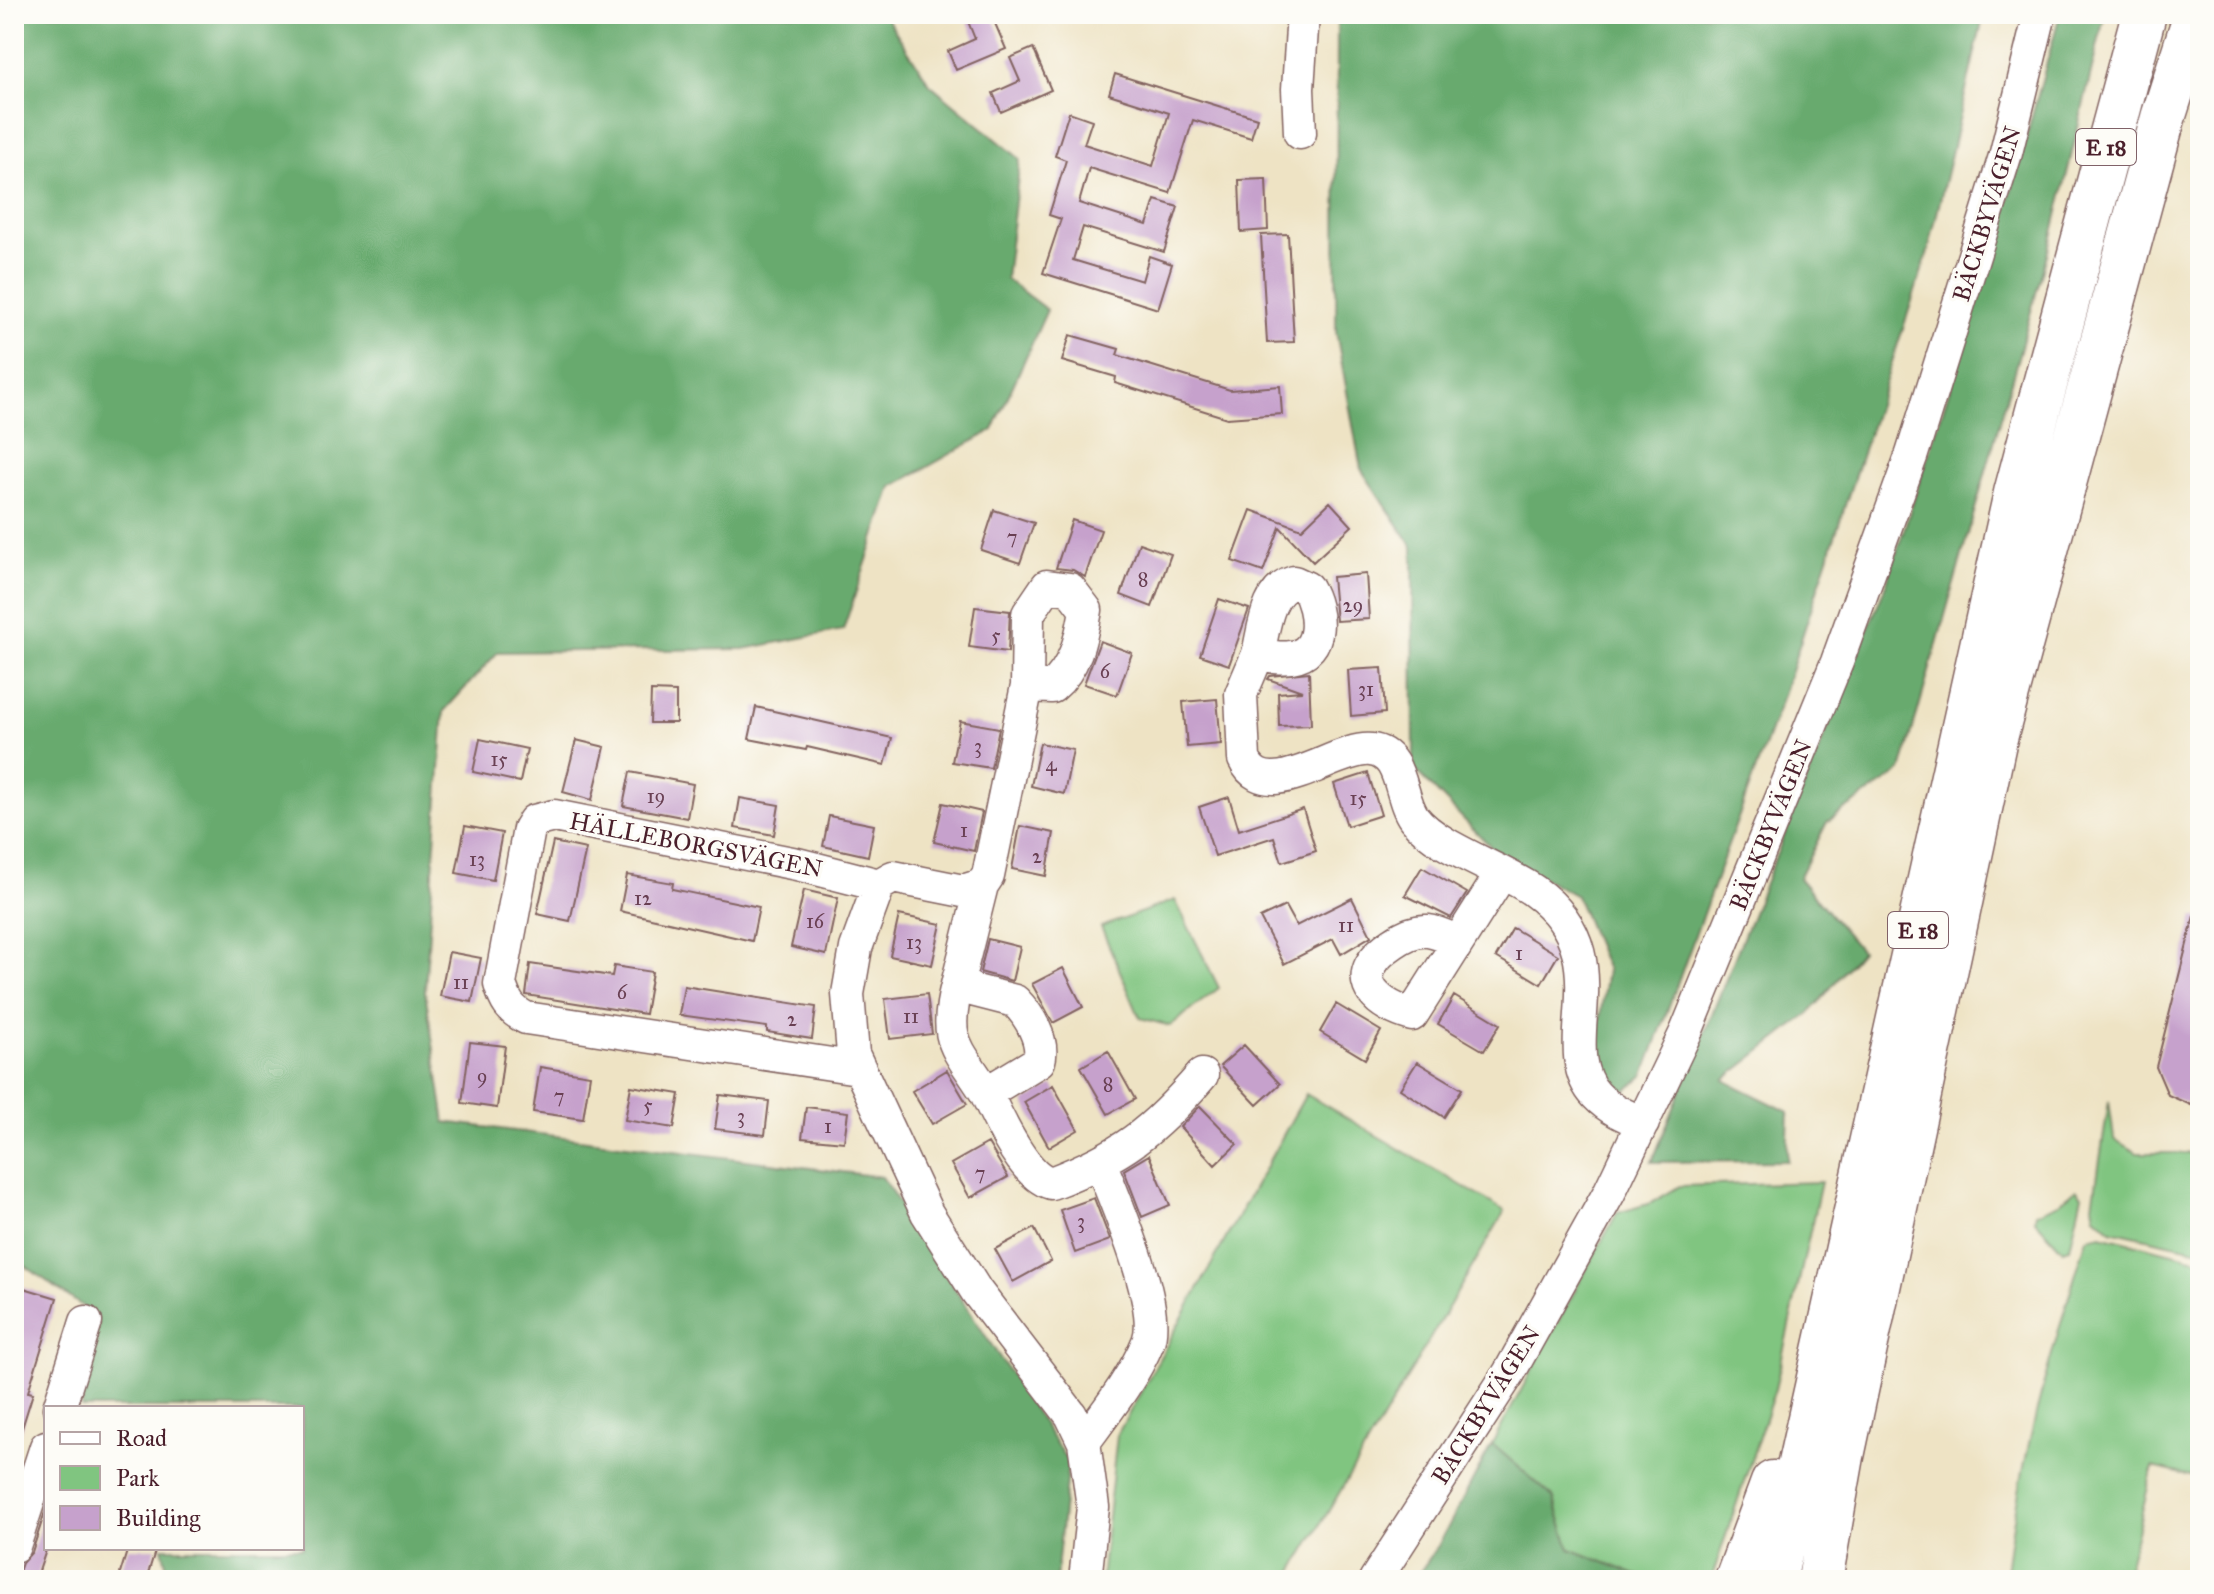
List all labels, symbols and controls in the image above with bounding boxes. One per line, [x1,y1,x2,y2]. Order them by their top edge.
street label: BÄCKBYVÄGEN [1946,123,2028,305]
road number: E 18 [2076,129,2136,165]
house number: 7 [1007,525,1017,549]
house number: 8 [1138,567,1148,591]
house number: 29 [1343,593,1363,617]
house number: 5 [991,623,1001,647]
house number: 6 [1100,659,1111,683]
house number: 31 [1358,677,1374,701]
house number: 3 [974,734,982,758]
street label: BÄCKBYVÄGEN [1723,735,1819,915]
house number: 15 [490,747,508,771]
house number: 4 [1045,752,1057,776]
house number: 19 [647,784,665,808]
house number: 15 [1349,786,1367,810]
street label: HÄLLEBORGSVÄGEN [567,806,825,884]
house number: 1 [960,818,968,842]
house number: 2 [1032,844,1042,868]
house number: 13 [469,847,485,871]
house number: 12 [634,886,652,910]
house number: 16 [806,909,825,933]
road number: E 18 [1888,912,1948,948]
house number: 11 [1338,913,1354,937]
house number: 13 [906,930,922,954]
house number: 1 [1515,941,1523,965]
house number: 11 [453,970,469,994]
house number: 6 [617,980,628,1004]
house number: 11 [903,1004,919,1028]
house number: 2 [787,1007,797,1031]
house number: 9 [477,1064,487,1088]
house number: 8 [1103,1072,1113,1096]
house number: 7 [554,1084,564,1108]
house number: 5 [643,1093,653,1117]
house number: 3 [737,1104,745,1128]
house number: 1 [824,1114,832,1138]
house number: 7 [975,1161,985,1185]
house number: 3 [1077,1209,1085,1233]
street label: BÄCKBYVÄGEN [1425,1320,1547,1490]
legend [44,1406,304,1550]
text: Road [116,1423,167,1453]
text: Park [116,1463,160,1493]
text: Building [116,1503,201,1533]

